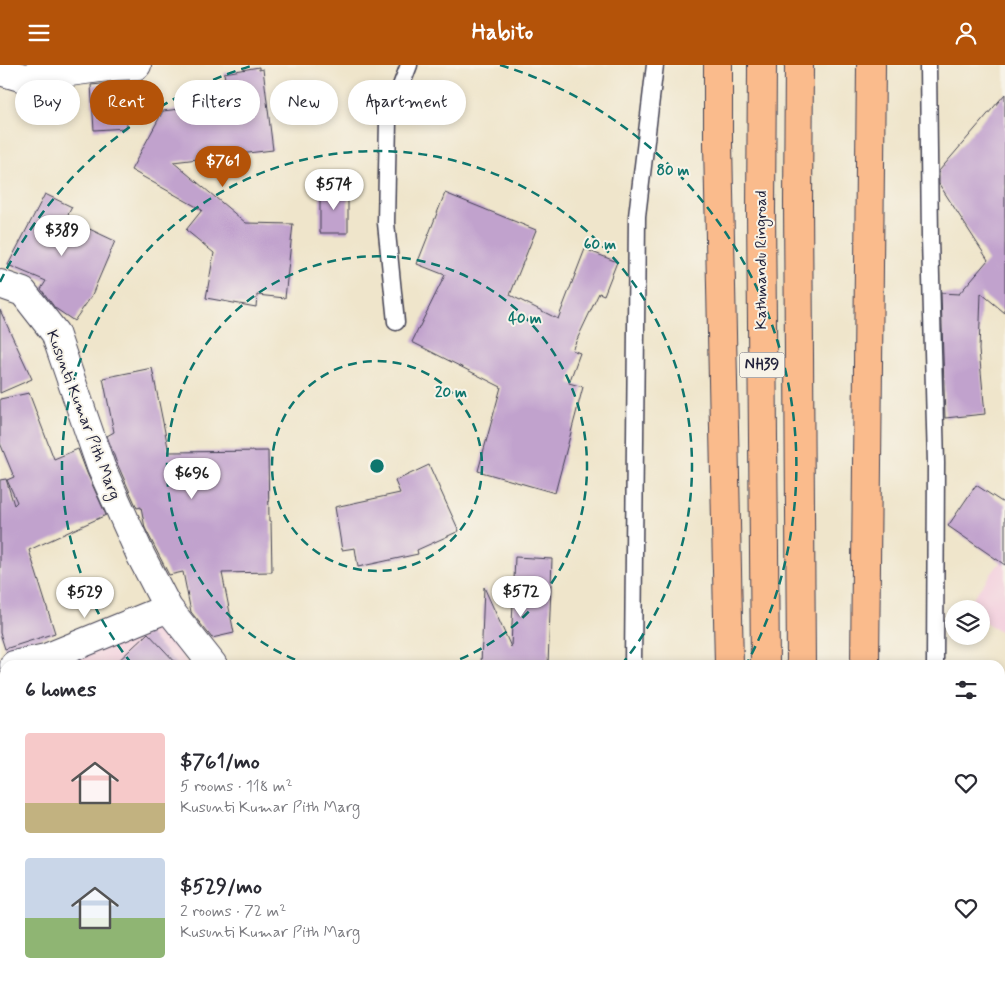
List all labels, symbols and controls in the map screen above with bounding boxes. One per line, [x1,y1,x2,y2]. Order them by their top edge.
icon: menu [25,19,53,47]
text: Habito [472,19,533,47]
icon: person [952,19,980,47]
chip: Buy [15,80,80,125]
chip: Rent [90,80,164,125]
chip: Filters [174,80,260,125]
chip: New [270,80,338,125]
chip: Apartment [348,80,466,125]
pin: $761 [193,145,253,188]
text: $761 [206,151,240,172]
text: 80 m [656,161,690,181]
pin: $574 [304,169,364,211]
text: $574 [316,174,352,195]
street label: Kathmandu Ringroad [751,190,773,330]
pin: $389 [32,215,92,257]
text: $389 [45,220,79,241]
text: 60 m [584,235,616,255]
text: 40 m [508,309,542,329]
street label: Kusunti Kumar Pith Marg [40,327,125,503]
road number: NH39 [740,353,784,377]
text: 20 m [435,383,467,403]
pin: $696 [162,457,222,500]
centre of rings [368,457,386,475]
text: $696 [175,463,209,484]
pin: $572 [491,575,551,618]
pin: $529 [55,577,115,619]
text: $572 [503,581,539,602]
text: $529 [67,582,103,603]
map controls [945,600,990,645]
button: layers [945,600,990,645]
text: 6 homes [25,676,96,704]
icon: filters [952,676,980,704]
text: $761/mo [180,748,260,776]
icon: home [65,753,125,813]
icon: heart [952,769,980,797]
text: 5 rooms · 118 m² [180,776,293,797]
text: Kusunti Kumar Pith Marg [180,797,360,818]
text: $529/mo [180,873,262,901]
icon: home [65,878,125,938]
icon: heart [952,894,980,922]
text: 2 rooms · 72 m² [180,901,286,922]
text: Kusunti Kumar Pith Marg [180,922,360,943]

